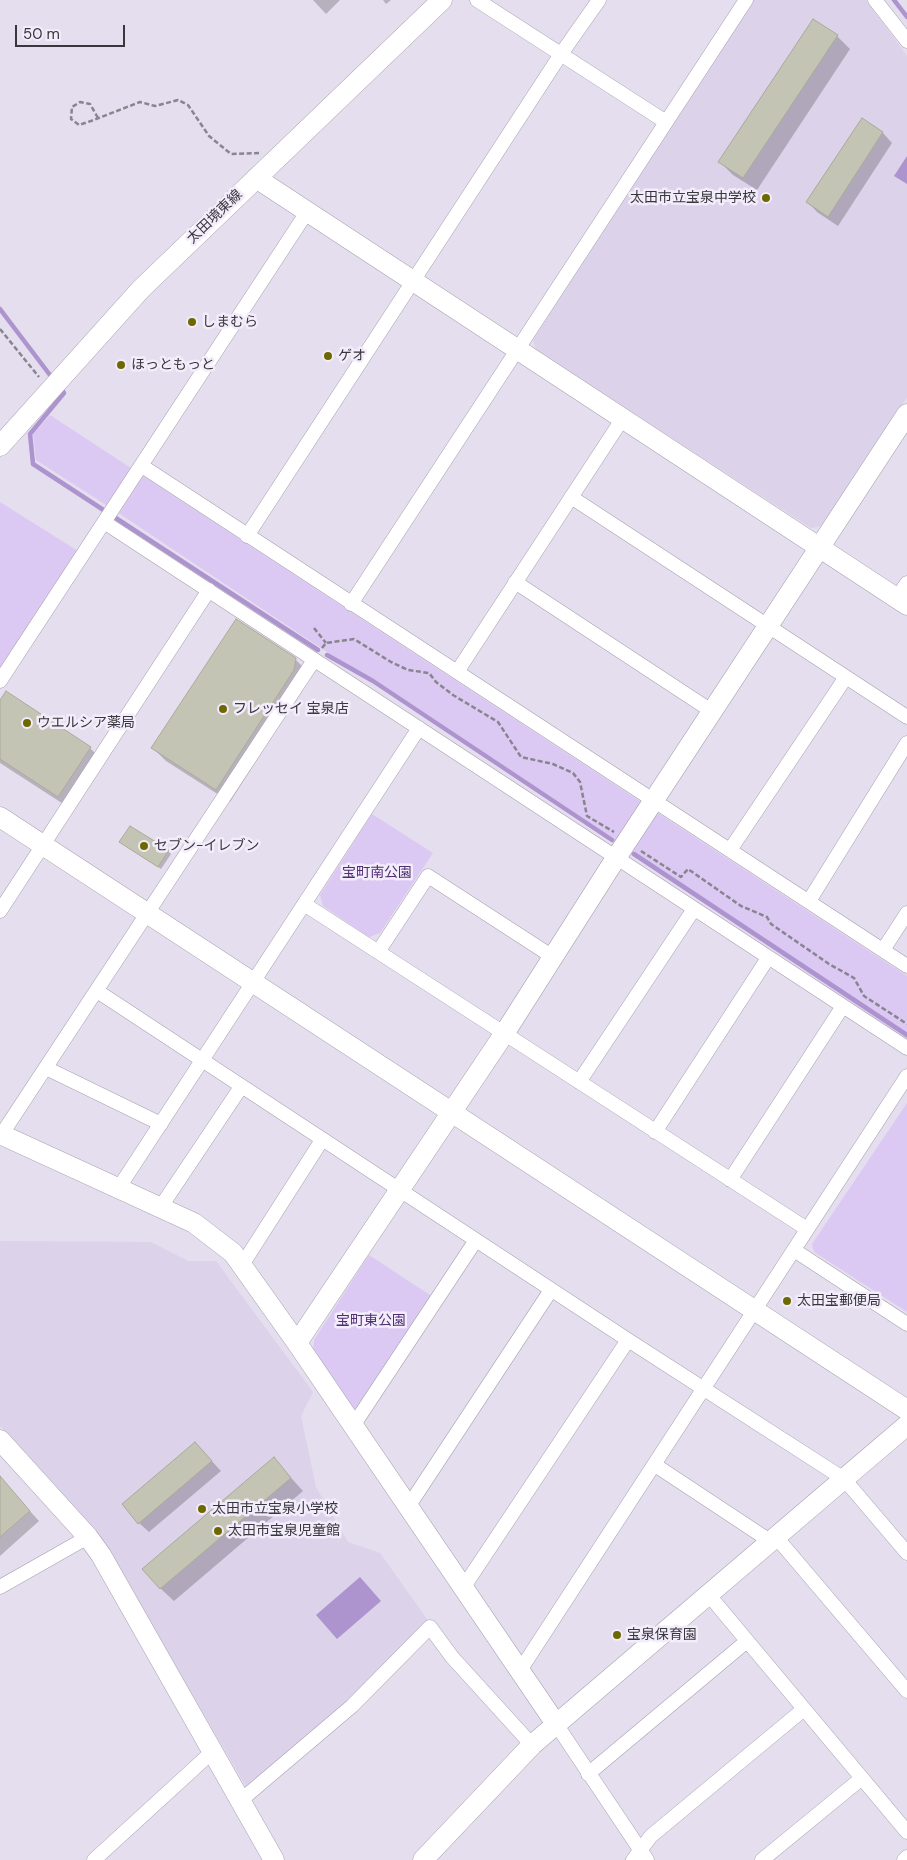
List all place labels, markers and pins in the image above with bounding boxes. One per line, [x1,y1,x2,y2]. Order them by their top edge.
place label: 太田市立宝泉中学校 [630,190,756,206]
marker: 太田市立宝泉中学校 [760,192,772,204]
place label: しまむら [202,314,258,330]
marker: しまむら [186,316,198,328]
place label: ゲオ [338,348,366,364]
marker: ゲオ [322,350,334,362]
place label: ほっともっと [131,357,215,373]
marker: ほっともっと [115,359,127,371]
place label: フレッセイ 宝泉店 [233,701,349,717]
marker: フレッセイ 宝泉店 [217,703,229,715]
place label: ウエルシア薬局 [37,715,135,731]
marker: ウエルシア薬局 [21,717,33,729]
place label: セブン-イレブン [154,838,260,854]
marker: セブン-イレブン [138,840,150,852]
place label: 太田宝郵便局 [797,1293,881,1309]
marker: 太田宝郵便局 [781,1295,793,1307]
place label: 太田市立宝泉小学校 [212,1501,338,1517]
marker: 太田市立宝泉小学校 [196,1503,208,1515]
place label: 太田市宝泉児童館 [228,1523,340,1539]
marker: 太田市宝泉児童館 [212,1525,224,1537]
place label: 宝泉保育園 [627,1627,697,1643]
marker: 宝泉保育園 [611,1629,623,1641]

